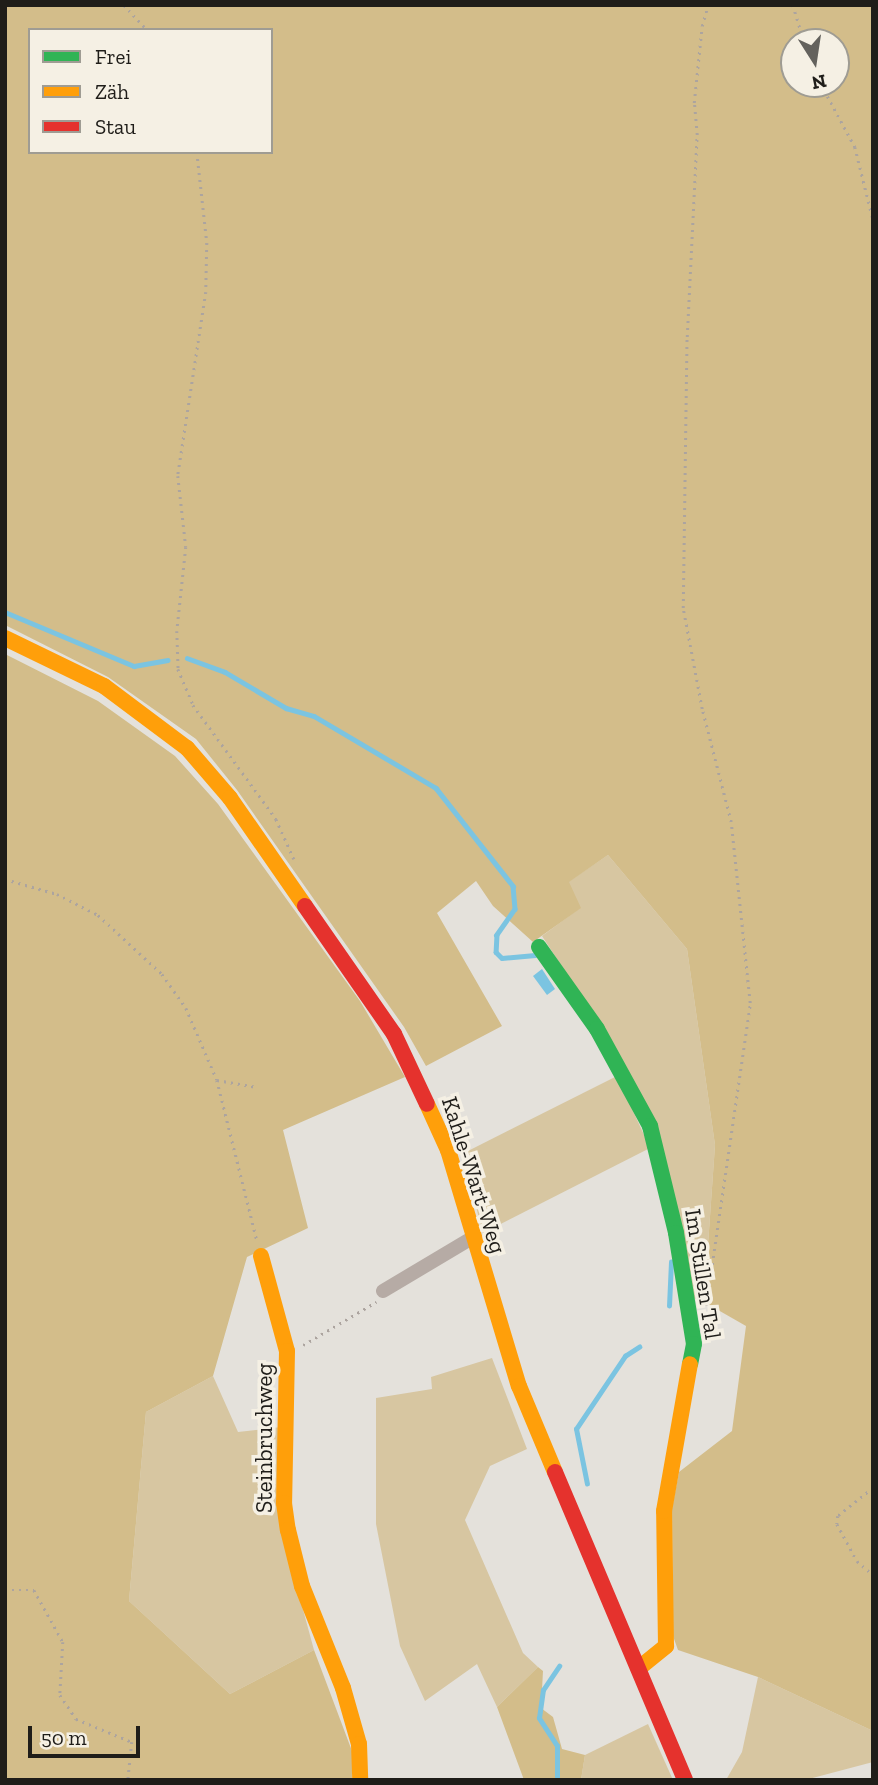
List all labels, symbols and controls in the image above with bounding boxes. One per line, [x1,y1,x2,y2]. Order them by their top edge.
legend [28,28,273,154]
north arrow [780,28,850,98]
text: Frei [95,44,131,69]
text: N [810,69,829,95]
text: Zäh [95,79,129,104]
text: Stau [95,114,136,139]
street label: Kahle-Wart-Weg [436,1093,512,1257]
street label: Im Stillen Tal [679,1207,727,1341]
street label: Steinbruchweg [250,1363,278,1513]
scale bar [32,1712,144,1756]
text: 50 m [41,1725,87,1750]

